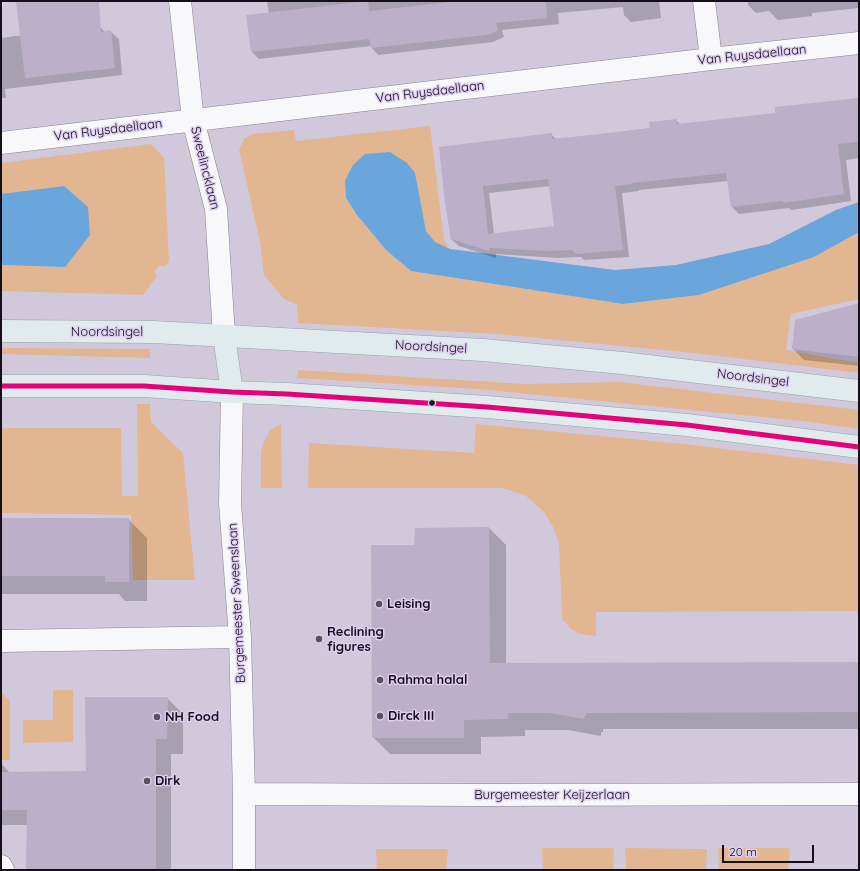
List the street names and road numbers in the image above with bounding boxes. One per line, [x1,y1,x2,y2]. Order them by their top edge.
street label: Van Ruysdaellaan [697,42,807,68]
street label: Van Ruysdaellaan [375,78,485,106]
street label: Van Ruysdaellaan [53,116,163,144]
street label: Sweelincklaan [187,125,223,211]
street label: Noordsingel [71,324,143,340]
street label: Noordsingel [394,337,468,357]
street label: Noordsingel [716,366,790,390]
street label: Burgemeester Sweenslaan [225,522,249,684]
street label: Burgemeester Keijzerlaan [474,787,630,803]

